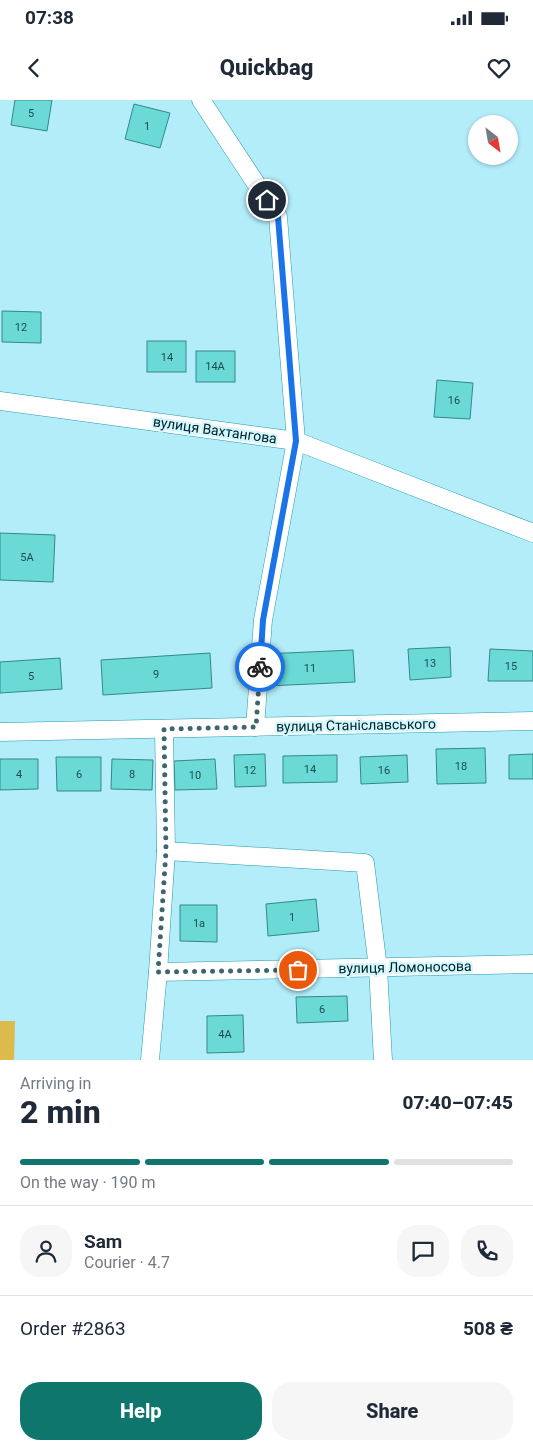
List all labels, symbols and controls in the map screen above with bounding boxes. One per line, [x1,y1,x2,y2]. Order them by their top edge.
text: 07:38 [25,6,74,29]
icon: back [20,54,48,82]
icon: heart [485,54,513,82]
text: Quickbag [220,55,313,80]
house number: 5 [28,107,34,120]
north arrow [468,115,518,165]
map controls [468,115,518,165]
house number: 1 [144,120,150,133]
pin [246,179,288,221]
icon: home [253,186,281,214]
house number: 12 [15,321,27,334]
house number: 14 [161,351,173,364]
house number: 14А [205,360,226,373]
house number: 16 [448,394,460,407]
street label: вулиця Вахтангова [152,413,278,447]
house number: 5А [20,551,35,564]
courier [235,642,285,692]
icon: bike [246,653,274,681]
house number: 13 [424,657,436,670]
house number: 15 [505,660,517,673]
house number: 11 [304,662,316,675]
house number: 9 [153,668,159,681]
house number: 5 [28,670,34,683]
street label: вулиця Станіславського [276,716,436,734]
house number: 18 [455,760,467,773]
house number: 14 [304,763,316,776]
house number: 12 [244,764,256,777]
house number: 16 [378,764,390,777]
house number: 4 [16,768,22,781]
house number: 6 [76,768,82,781]
house number: 8 [129,768,135,781]
house number: 10 [189,769,201,782]
house number: 1 [289,911,295,924]
house number: 1а [193,917,205,930]
pin [277,949,319,991]
icon: bag [284,956,312,984]
street label: вулиця Ломоносова [338,958,472,976]
house number: 6 [319,1003,325,1016]
house number: 4А [218,1028,233,1041]
text: Arriving in [20,1074,91,1093]
text: 07:40–07:45 [402,1091,513,1114]
text: 2 min [20,1093,101,1131]
text: On the way · 190 m [20,1173,156,1192]
button: person [20,1225,72,1277]
button: chat [397,1225,449,1277]
button: phone [461,1225,513,1277]
text: Sam [84,1230,122,1253]
text: Courier · 4.7 [84,1253,170,1272]
text: Order #2863 [20,1317,126,1340]
text: 508 ₴ [463,1317,513,1340]
button: Help [20,1382,262,1440]
button: Share [272,1382,513,1440]

